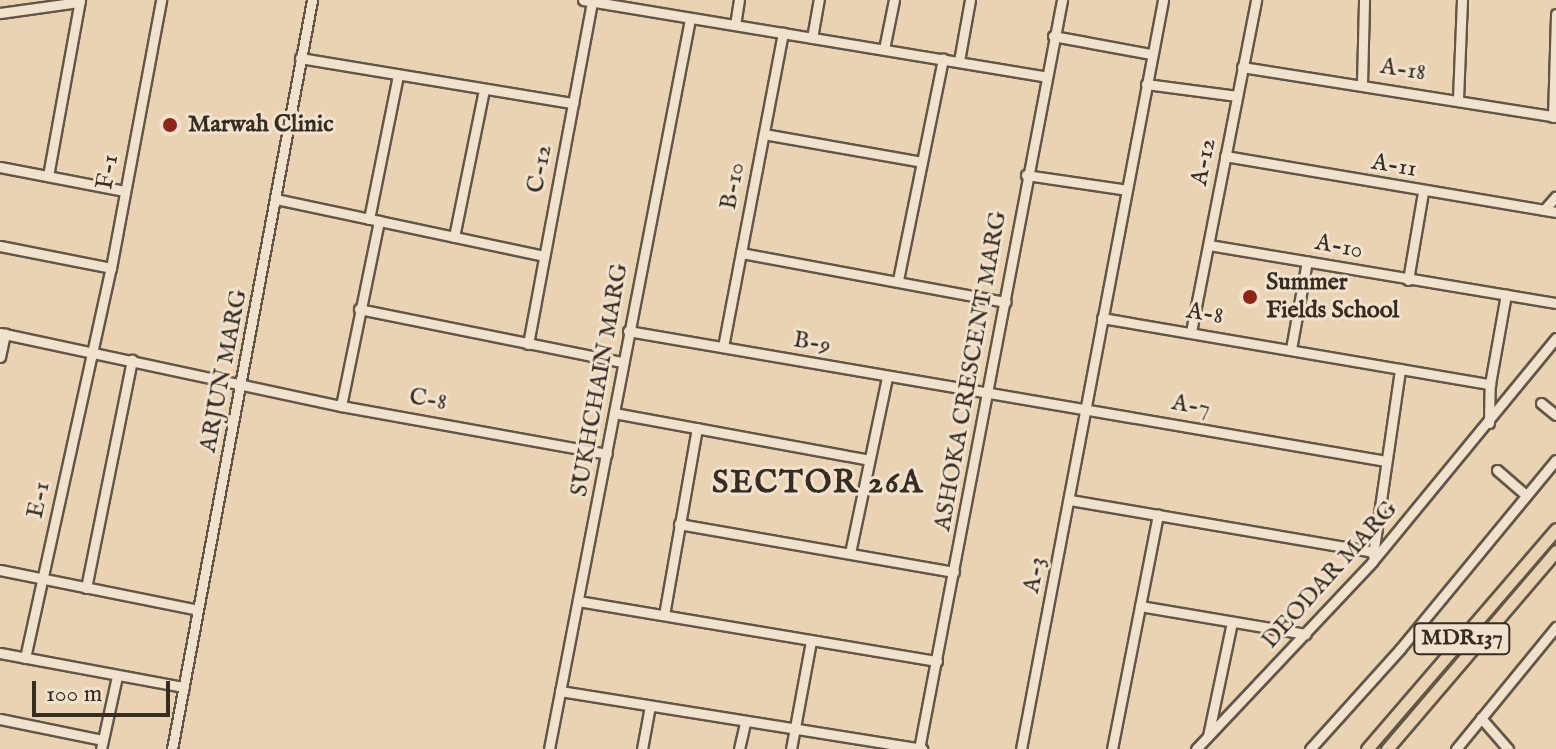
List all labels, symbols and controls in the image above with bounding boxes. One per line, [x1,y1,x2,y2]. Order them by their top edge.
street label: A-18 [1378,52,1428,88]
place label: Marwah Clinic [188,111,333,139]
marker: Marwah Clinic [159,114,181,136]
street label: A-12 [1185,136,1223,188]
street label: C-12 [521,142,559,196]
street label: A-11 [1369,148,1419,184]
street label: F-1 [90,152,126,192]
street label: B-10 [714,160,752,212]
street label: ASHOKA CRESCENT MARG [929,209,1013,533]
street label: A-10 [1313,228,1365,266]
street label: SUKHCHAIN MARG [565,261,635,499]
place label: Summer Fields School [1266,269,1399,325]
street label: ARJUN MARG [194,287,254,455]
marker: Summer Fields School [1241,288,1259,306]
street label: A-8 [1184,297,1226,331]
street label: B-9 [791,326,833,360]
street label: C-8 [407,383,449,417]
street label: A-7 [1169,388,1213,424]
district label: SECTOR 26A [712,465,924,503]
street label: E-1 [21,479,57,521]
street label: DEODAR MARG [1256,495,1404,655]
street label: A-3 [1017,554,1053,596]
road number: MDR137 [1412,621,1512,657]
scale bar [36,665,174,715]
text: 100 m [46,679,102,710]

